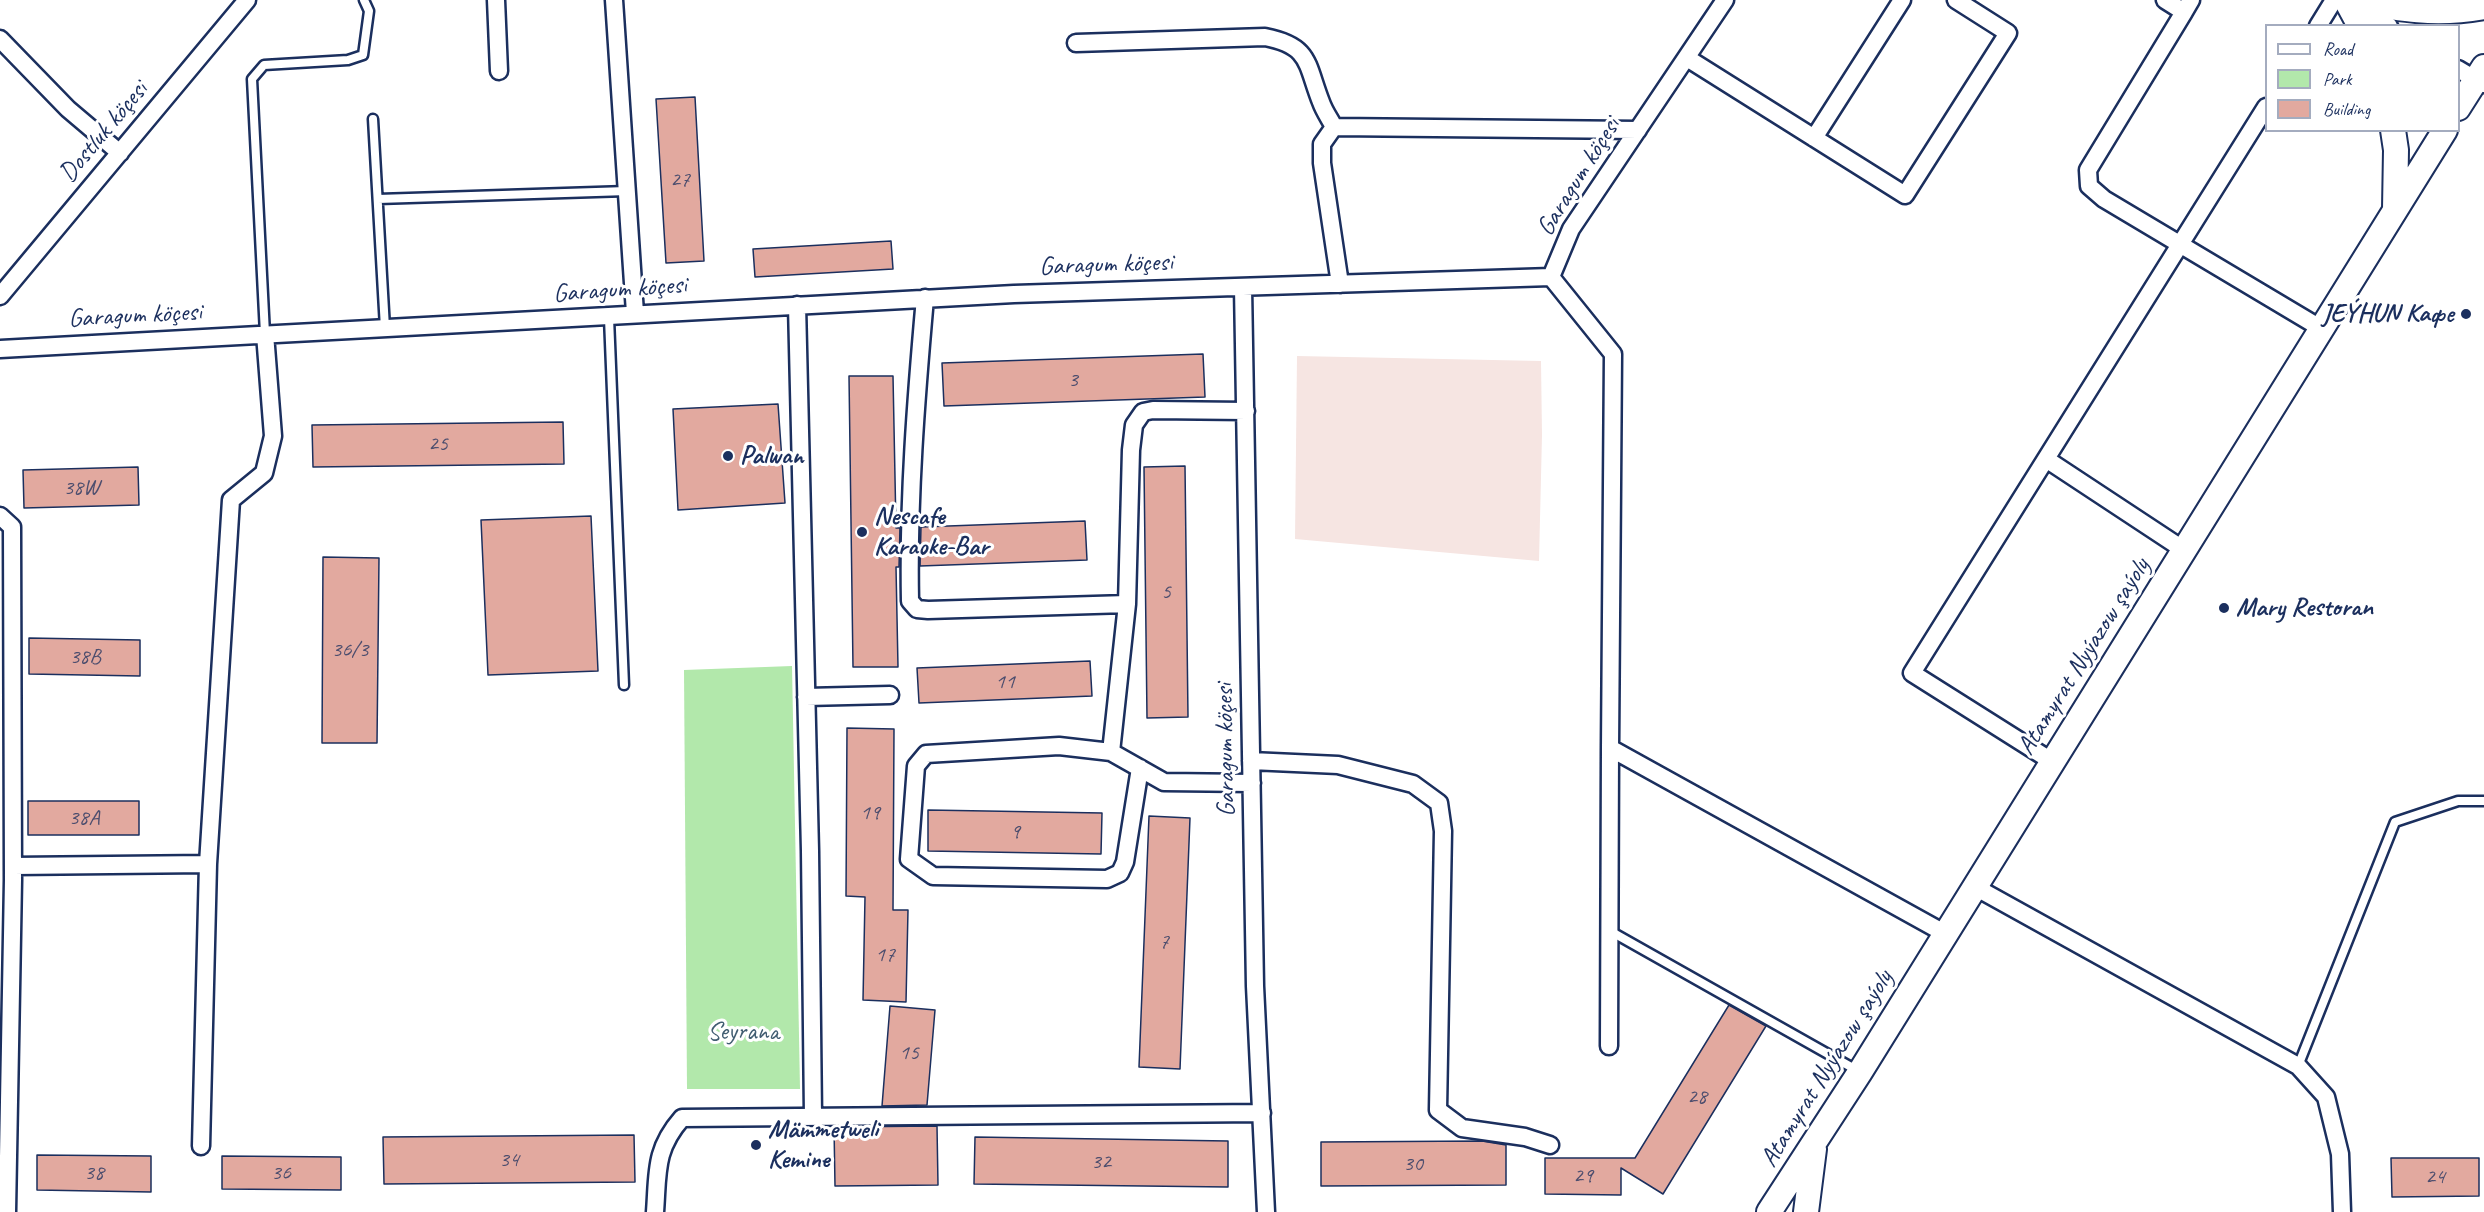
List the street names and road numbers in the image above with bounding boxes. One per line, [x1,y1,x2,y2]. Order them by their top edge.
street label: Dostluk köçesi [53,75,155,189]
street label: Garagum köçesi [1530,112,1628,242]
street label: Garagum köçesi [1039,247,1173,283]
street label: Garagum köçesi [552,270,688,310]
street label: Garagum köçesi [67,297,203,335]
street label: Atamyrat Nyýazow şaýoly [2011,553,2157,761]
street label: Garagum köçesi [1209,683,1243,817]
street label: Atamyrat Nyýazow şaýoly [1754,965,1900,1173]

